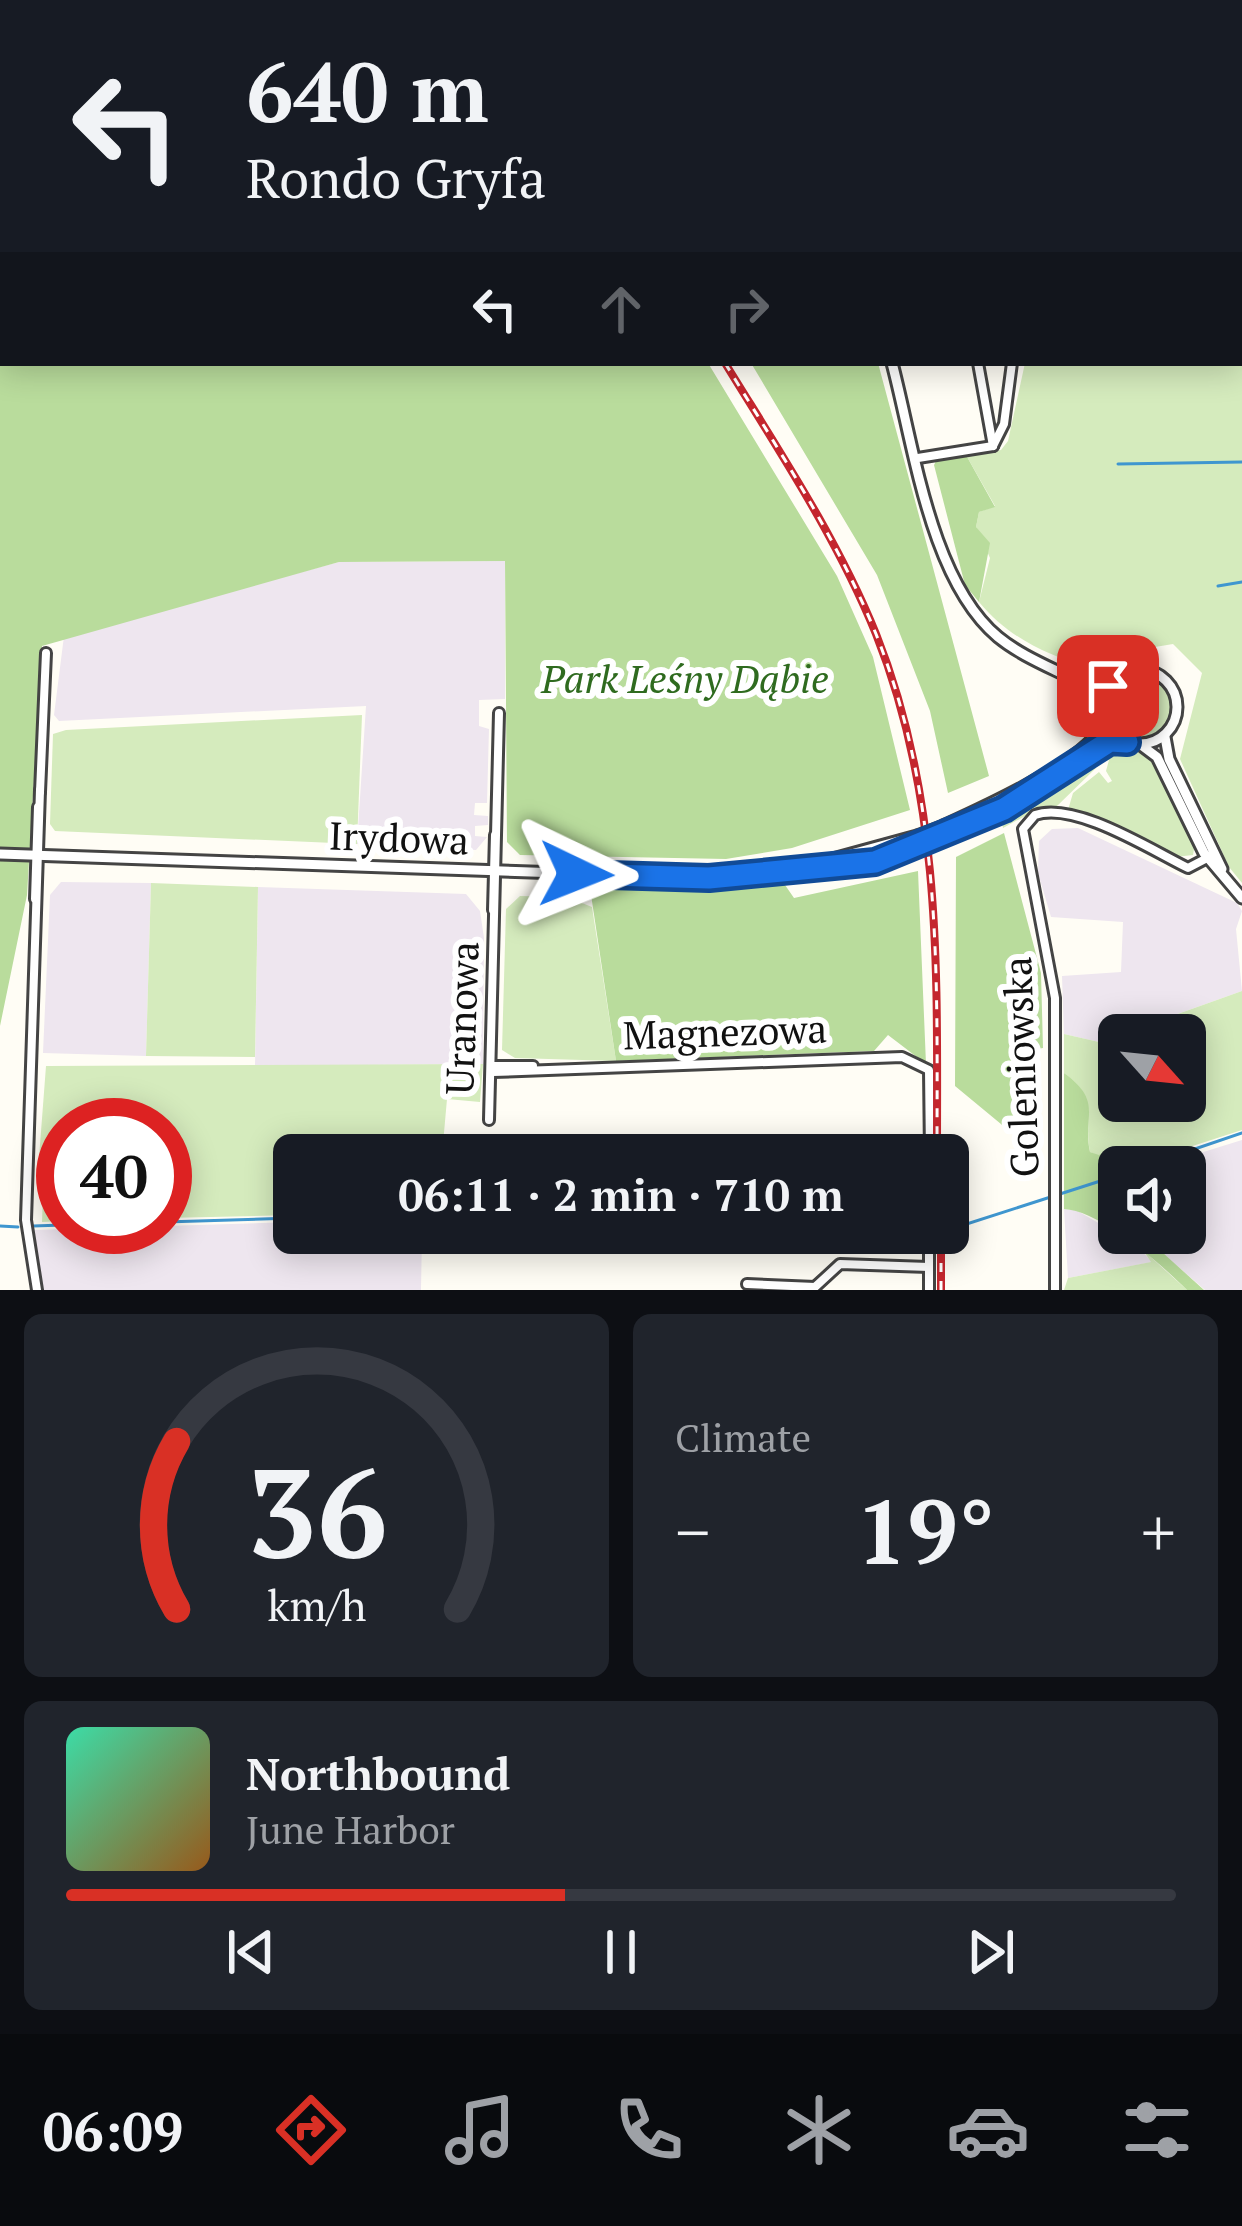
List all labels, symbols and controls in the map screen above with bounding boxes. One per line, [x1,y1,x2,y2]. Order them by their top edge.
text: 640 m [246,35,489,146]
icon: left [48,48,204,204]
text: Rondo Gryfa [246,142,546,213]
icon: left [462,276,528,342]
icon: ahead [588,276,654,342]
icon: right [714,276,780,342]
pin [1057,635,1159,737]
park label: Park Leśny Dąbie [540,652,829,704]
icon: arrive [1075,653,1141,719]
street label: Irydowa [328,809,470,865]
position arrow [513,811,639,937]
street label: Uranowa [432,940,490,1095]
street label: Goleniowska [990,956,1050,1178]
street label: Magnezowa [622,1001,828,1061]
north arrow [1098,1014,1206,1122]
map controls [1098,1014,1206,1254]
speed limit sign: 40 [36,1098,192,1254]
button: sound [1098,1146,1206,1254]
text: 06:11 · 2 min · 710 m [398,1164,844,1224]
text: Climate [675,1411,811,1463]
text: 36 [246,1428,387,1594]
text: 19° [856,1470,995,1590]
text: − [675,1487,710,1575]
text: + [1141,1487,1176,1575]
text: km/h [267,1575,366,1632]
text: Northbound [246,1743,510,1803]
text: June Harbor [246,1803,455,1855]
icon: previous [218,1919,284,1985]
icon: pause [588,1919,654,1985]
icon: next [958,1919,1024,1985]
icon: directions [269,2088,353,2172]
icon: music [438,2088,522,2172]
icon: phone [607,2088,691,2172]
icon: climate [777,2088,861,2172]
icon: car [946,2088,1030,2172]
icon: filters [1115,2088,1199,2172]
text: 06:09 [43,2095,183,2166]

